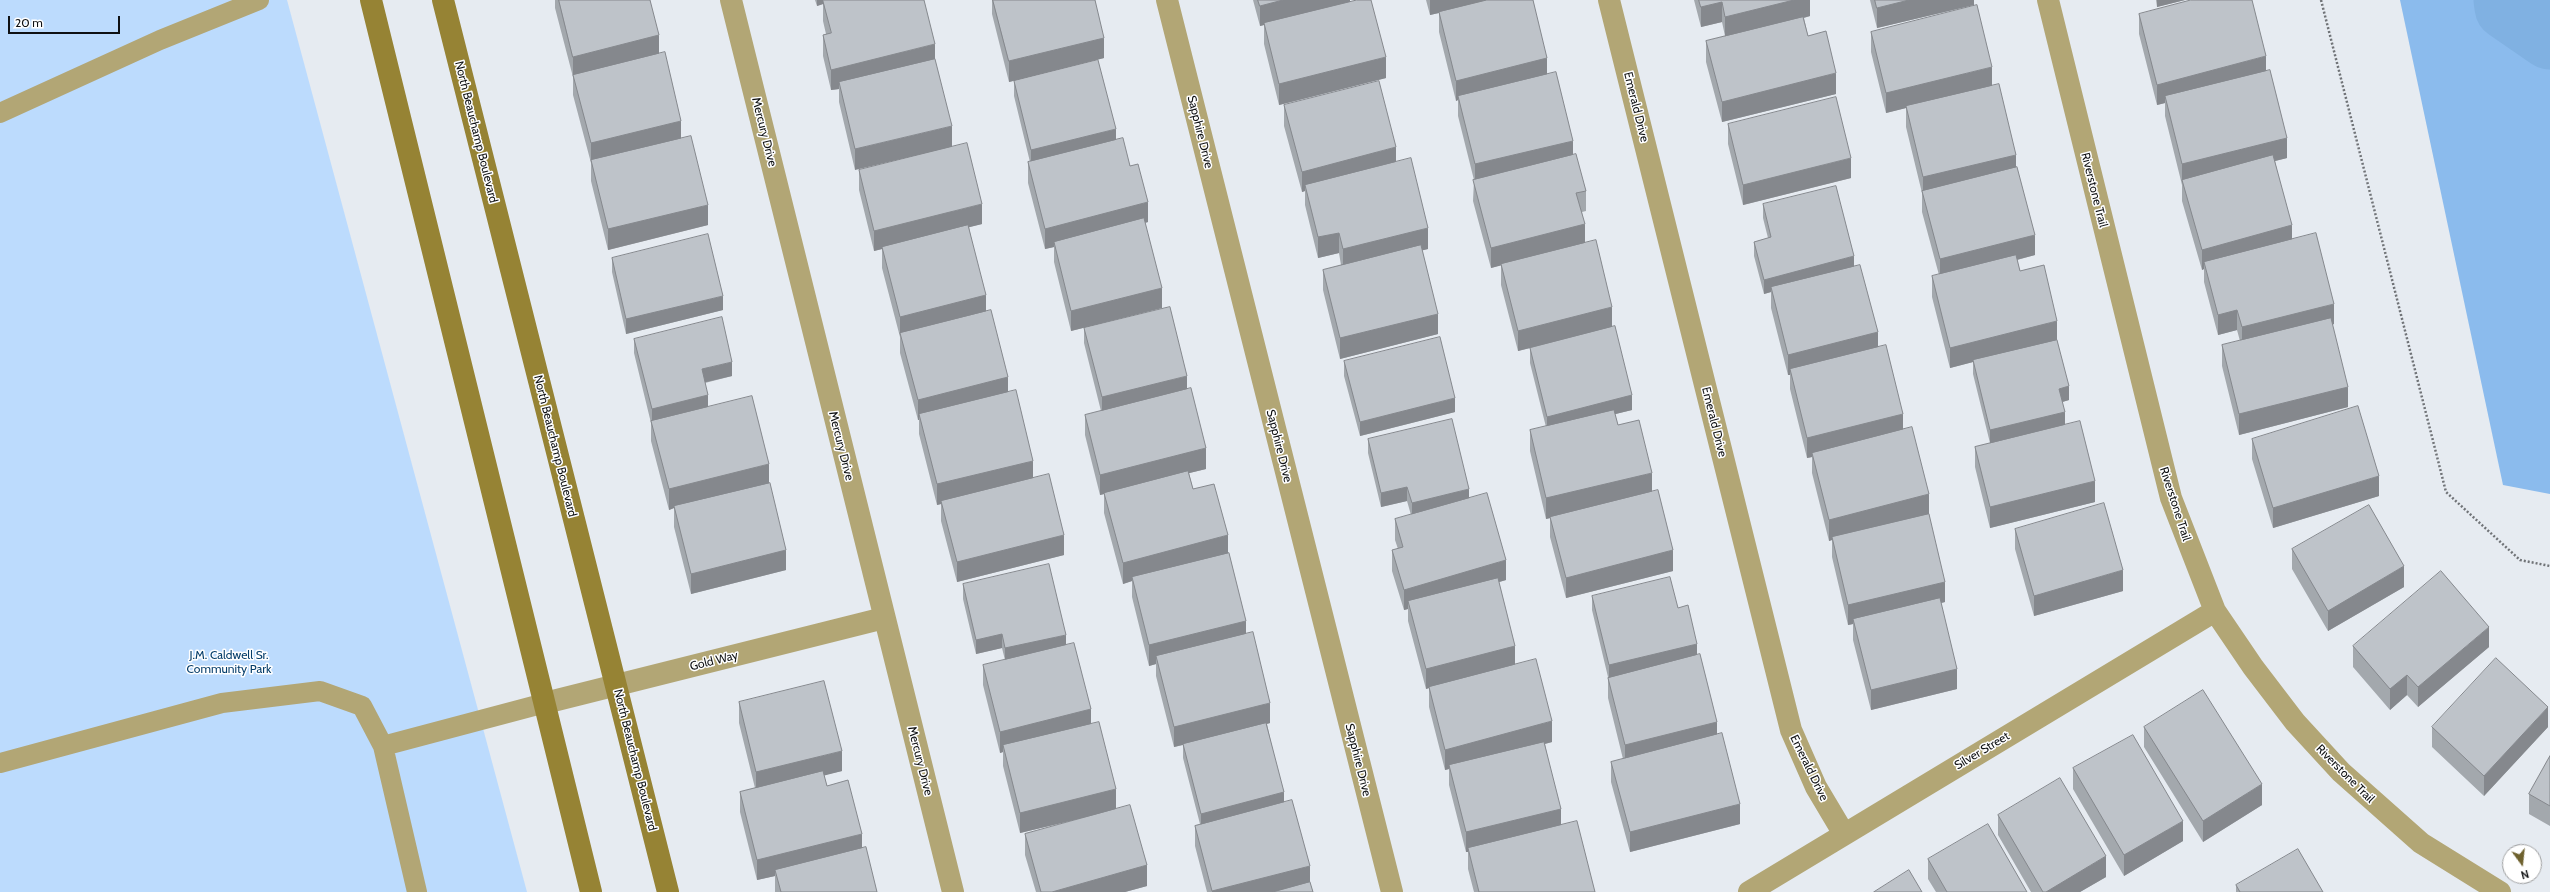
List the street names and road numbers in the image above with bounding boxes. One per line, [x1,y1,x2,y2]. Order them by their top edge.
street label: North Beauchamp Boulevard [451,60,501,204]
street label: Emerald Drive [1620,70,1652,144]
street label: Sapphire Drive [1184,94,1216,170]
street label: Mercury Drive [748,96,780,168]
street label: Riverstone Trail [2078,151,2110,229]
street label: North Beauchamp Boulevard [530,374,580,518]
street label: Emerald Drive [1698,385,1730,459]
street label: Sapphire Drive [1263,408,1295,484]
street label: Mercury Drive [825,410,857,482]
street label: Riverstone Trail [2156,465,2194,543]
street label: Gold Way [688,648,740,674]
street label: North Beauchamp Boulevard [610,688,660,832]
street label: Sapphire Drive [1342,722,1374,798]
street label: Mercury Drive [904,725,936,797]
street label: Silver Street [1952,729,2012,773]
street label: Emerald Drive [1787,733,1831,803]
street label: Riverstone Trail [2313,742,2377,806]

